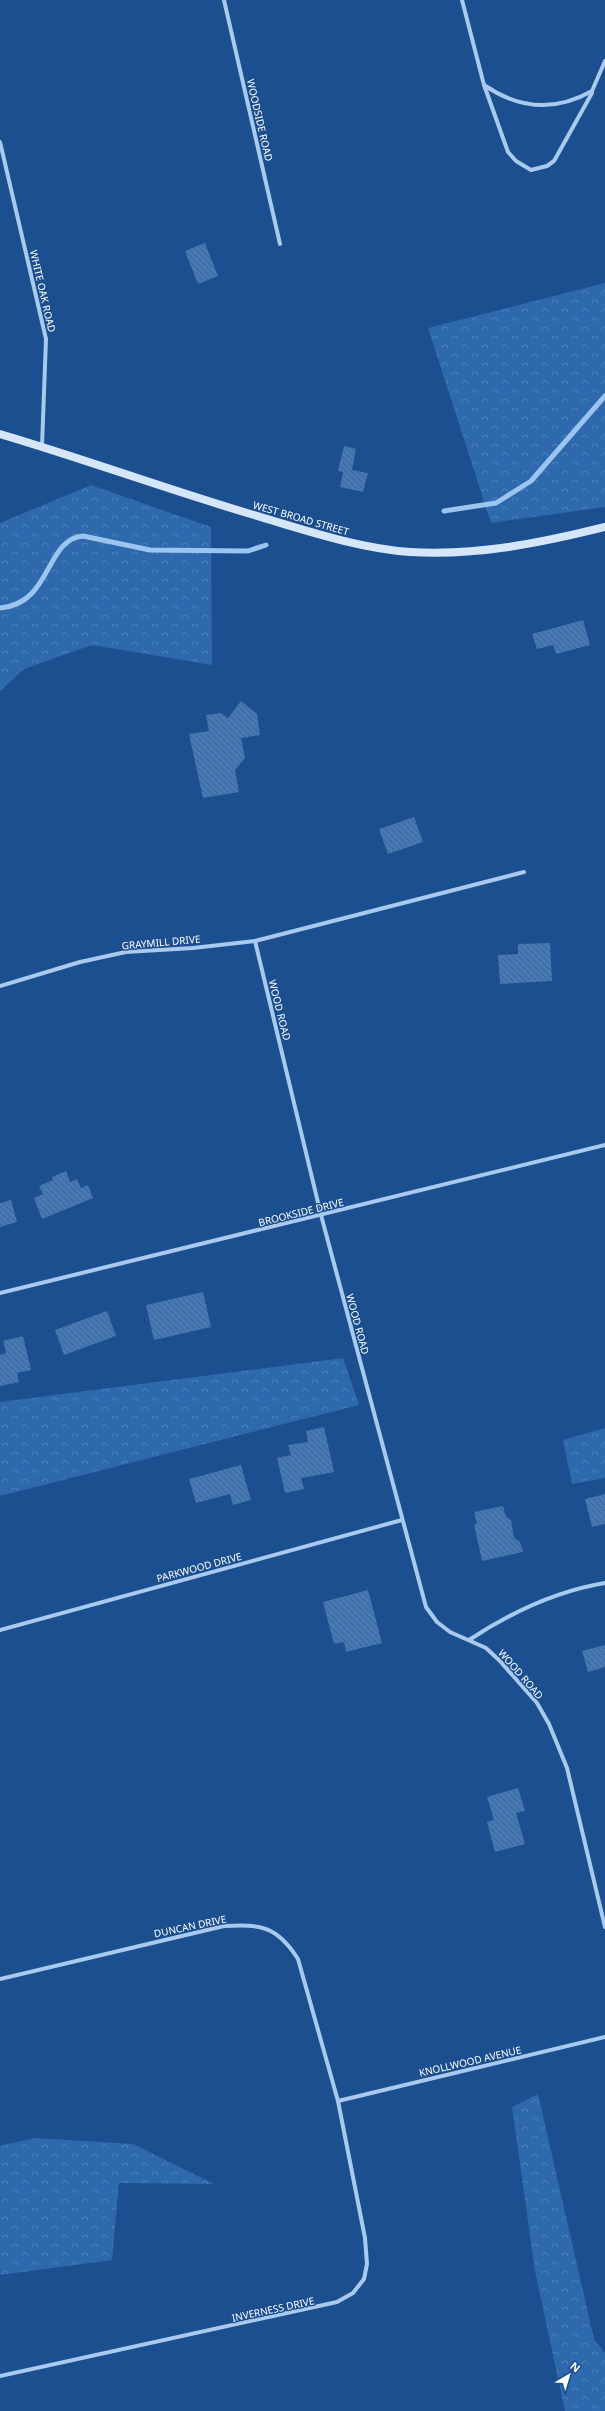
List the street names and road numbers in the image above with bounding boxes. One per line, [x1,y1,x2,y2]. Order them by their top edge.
street label: WOODSIDE ROAD [244,78,276,162]
street label: WHITE OAK ROAD [27,248,59,334]
street label: WEST BROAD STREET [251,498,351,539]
street label: GRAYMILL DRIVE [121,932,201,952]
street label: WOOD ROAD [266,978,294,1042]
street label: BROOKSIDE DRIVE [257,1195,345,1229]
street label: WOOD ROAD [343,1292,373,1356]
street label: PARKWOOD DRIVE [155,1549,243,1585]
street label: WOOD ROAD [495,1646,547,1702]
street label: DUNCAN DRIVE [153,1912,227,1940]
street label: KNOLLWOOD AVENUE [417,2042,523,2080]
street label: INVERNESS DRIVE [230,2293,316,2325]

